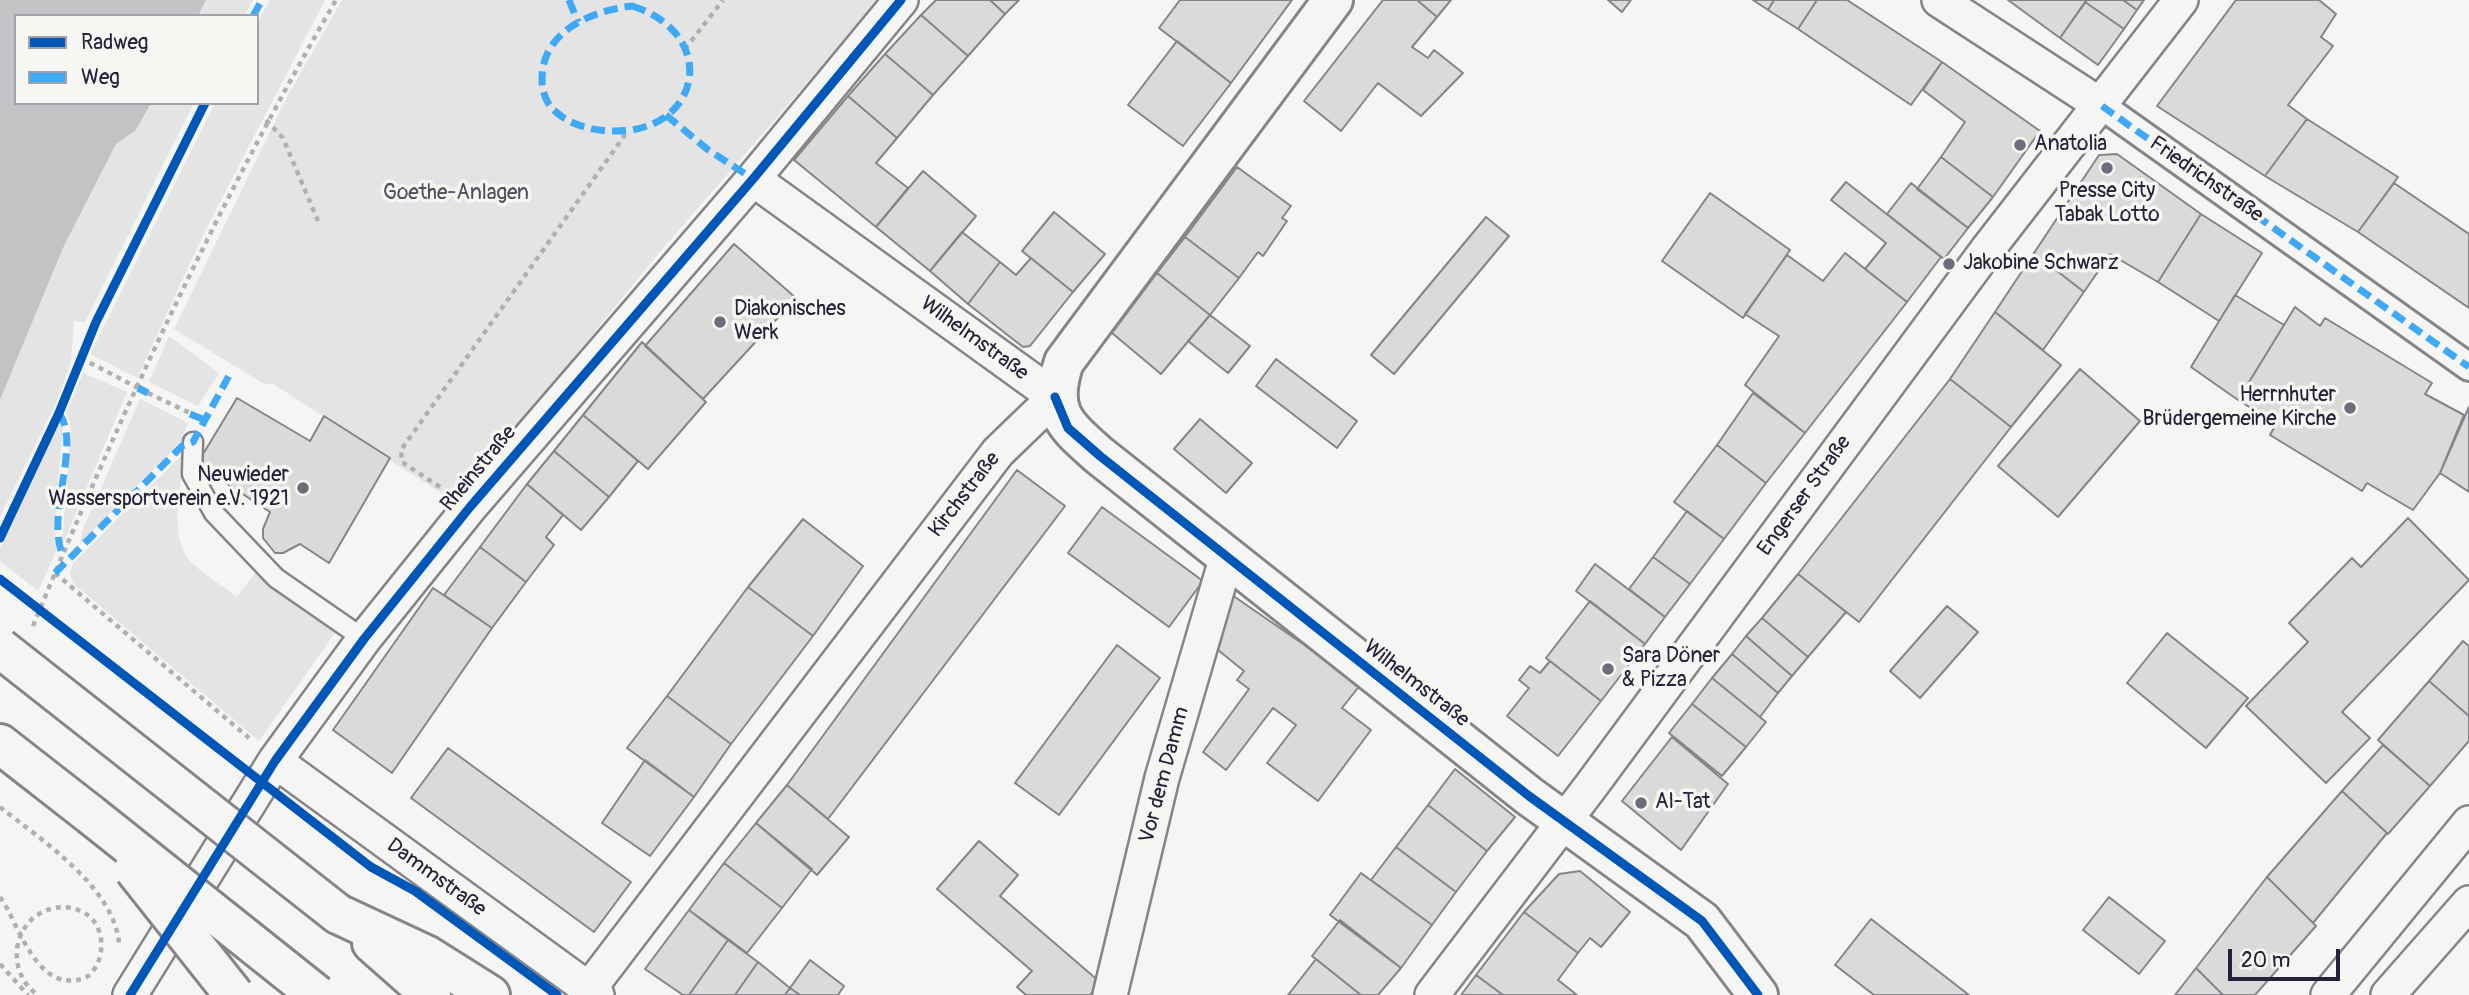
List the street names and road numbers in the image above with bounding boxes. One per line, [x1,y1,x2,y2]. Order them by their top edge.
street label: Friedrichstraße [2144,131,2268,229]
street label: Wilhelmstraße [915,291,1033,387]
street label: Rheinstraße [436,421,522,517]
street label: Engerser Straße [1753,431,1857,561]
street label: Kirchstraße [924,447,1006,543]
street label: Wilhelmstraße [1358,635,1474,733]
street label: Vor dem Damm [1135,704,1195,846]
street label: Dammstraße [381,833,491,923]

